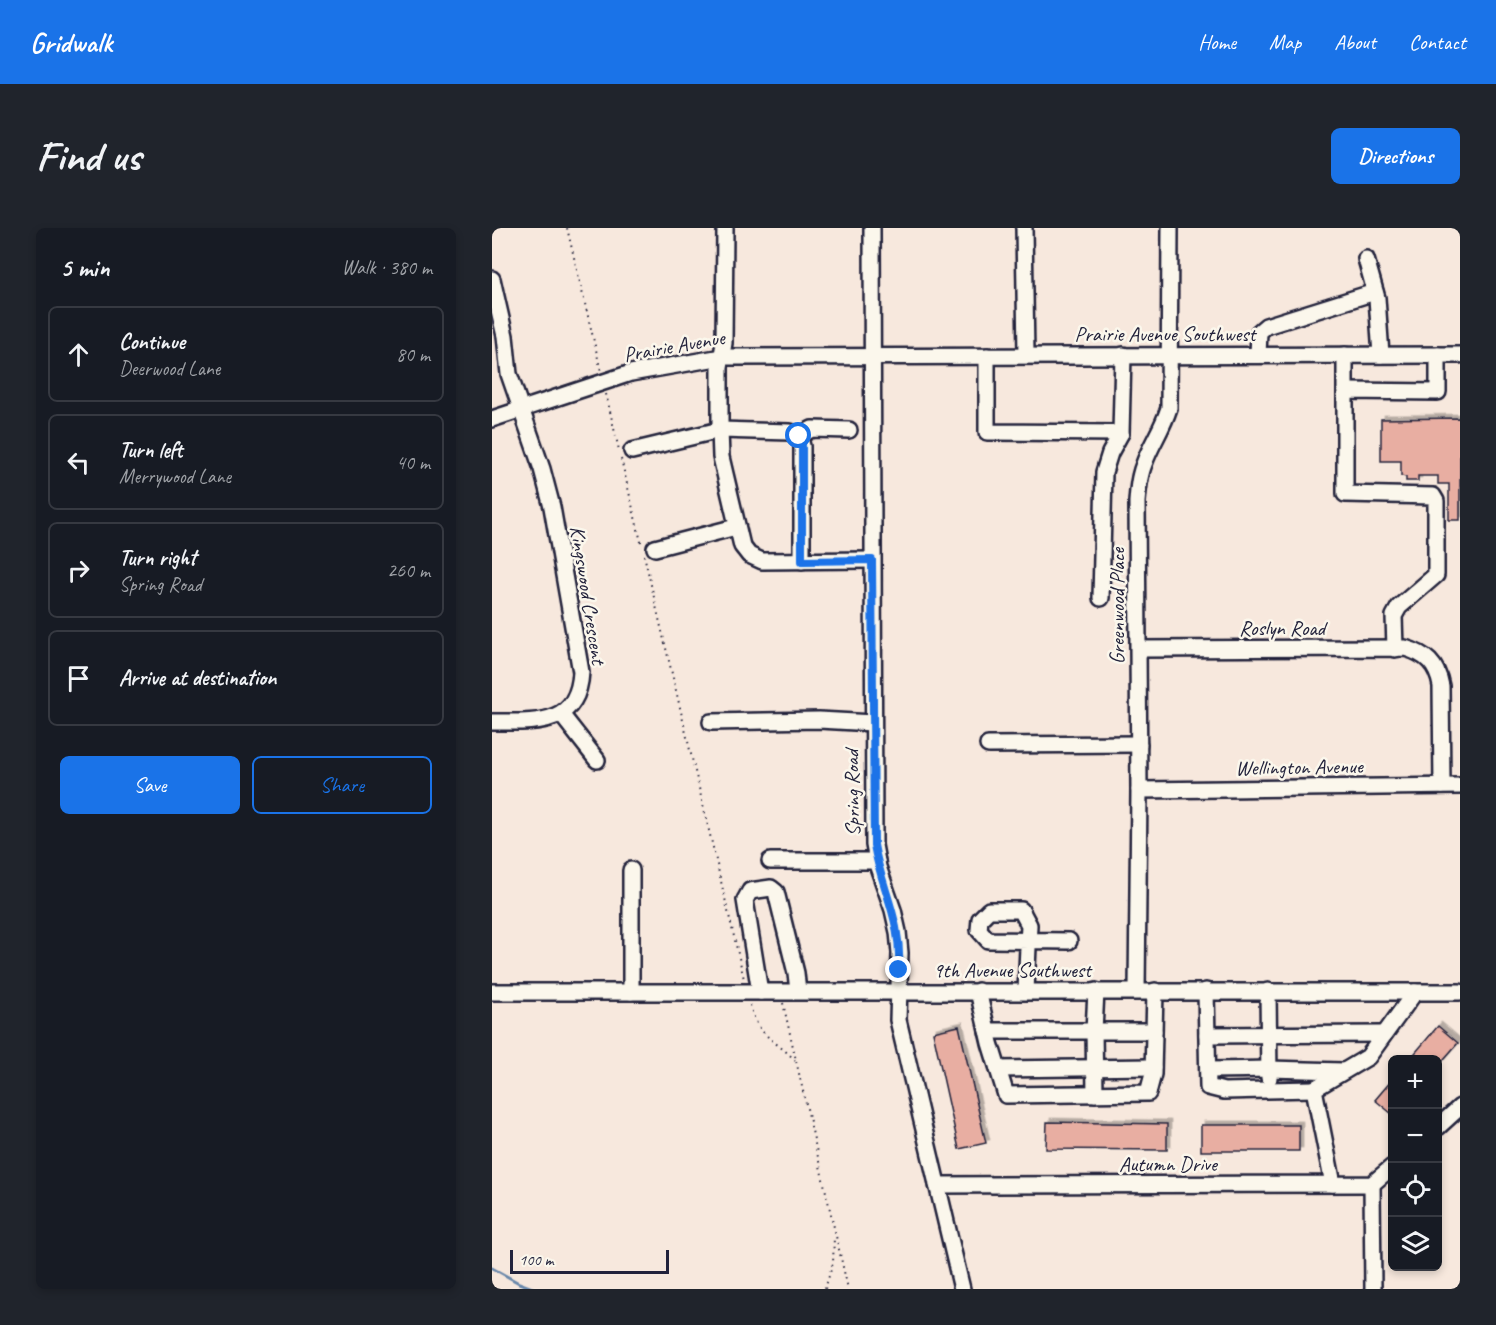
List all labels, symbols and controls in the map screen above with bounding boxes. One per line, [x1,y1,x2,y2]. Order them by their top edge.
text: Gridwalk [30,25,112,60]
text: Home [1198,29,1236,55]
text: Map [1269,29,1301,55]
text: About [1334,29,1376,55]
text: Contact [1409,29,1466,55]
button: Directions [1331,128,1460,184]
text: Find us [36,130,141,183]
text: 5 min [60,251,109,284]
text: Walk · 380 m [342,255,432,280]
street label: Prairie Avenue Southwest [1075,321,1257,347]
street label: Prairie Avenue [621,324,729,368]
text: Continue [119,328,185,356]
icon: ahead [62,338,95,371]
text: 80 m [396,342,430,367]
text: Deerwood Lane [119,356,220,381]
route start [785,422,811,448]
text: Turn left [119,436,183,464]
icon: left [62,446,95,479]
text: 40 m [396,450,430,475]
text: Merrywood Lane [119,464,231,489]
street label: Kingswood Crescent [564,524,612,668]
text: Turn right [119,544,196,572]
street label: Greenwood Place [1104,547,1130,664]
icon: right [62,554,95,587]
text: 260 m [387,558,430,583]
text: Spring Road [119,572,202,597]
street label: Roslyn Road [1239,615,1329,641]
icon: arrive [62,662,95,695]
text: Arrive at destination [119,664,276,692]
street label: Spring Road [838,746,866,837]
street label: Wellington Avenue [1235,753,1364,781]
button: Save [60,756,240,814]
button: Share [252,756,432,814]
route end [885,956,911,982]
street label: 9th Avenue Southwest [933,957,1093,983]
map controls [1388,1055,1442,1271]
button: + [1388,1055,1442,1109]
button: − [1388,1109,1442,1163]
street label: Autumn Drive [1119,1151,1219,1177]
button: locate [1388,1163,1442,1217]
button: layers [1388,1217,1442,1271]
scale bar [510,1247,669,1274]
text: 100 m [519,1250,553,1270]

